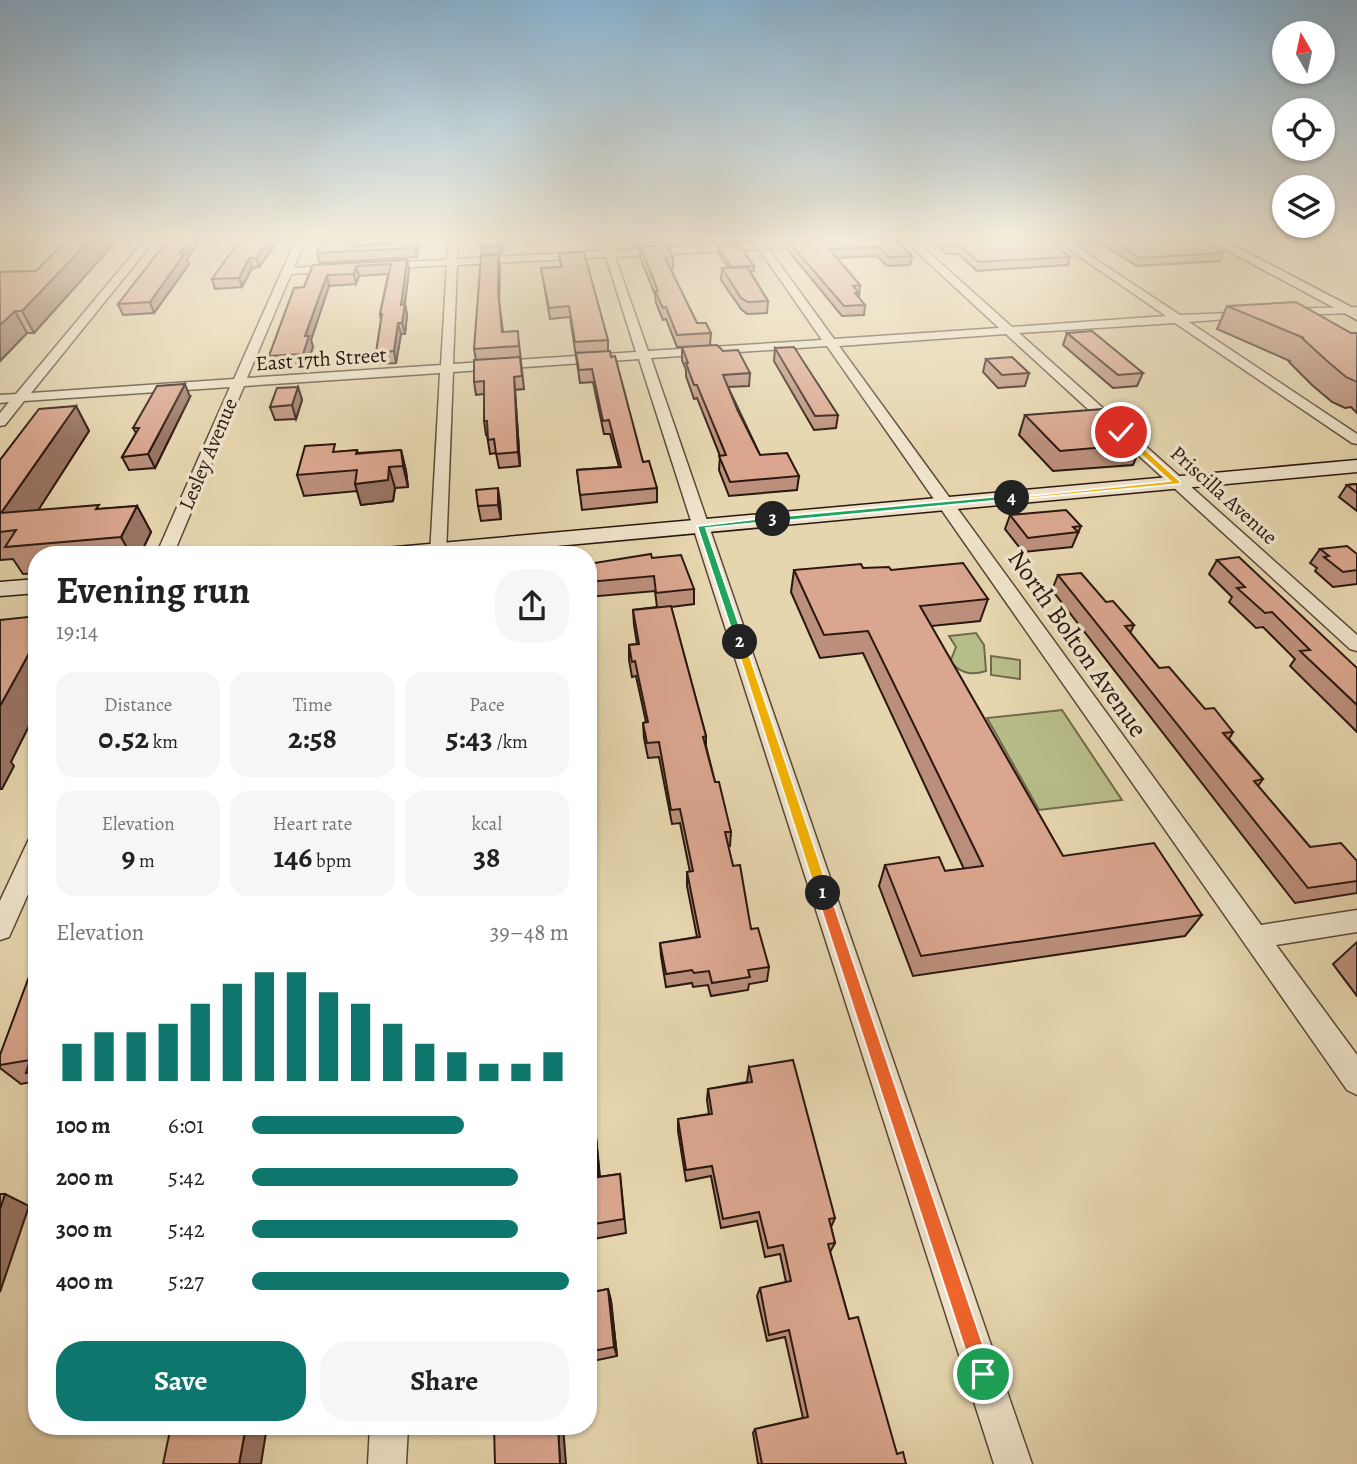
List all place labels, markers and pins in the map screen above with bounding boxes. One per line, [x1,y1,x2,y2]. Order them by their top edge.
pin [1091,402,1151,462]
pin: 4 [995,480,1030,516]
pin: 3 [756,502,790,536]
pin: 2 [722,624,758,660]
pin: 1 [806,876,840,910]
pin [953,1344,1013,1404]

